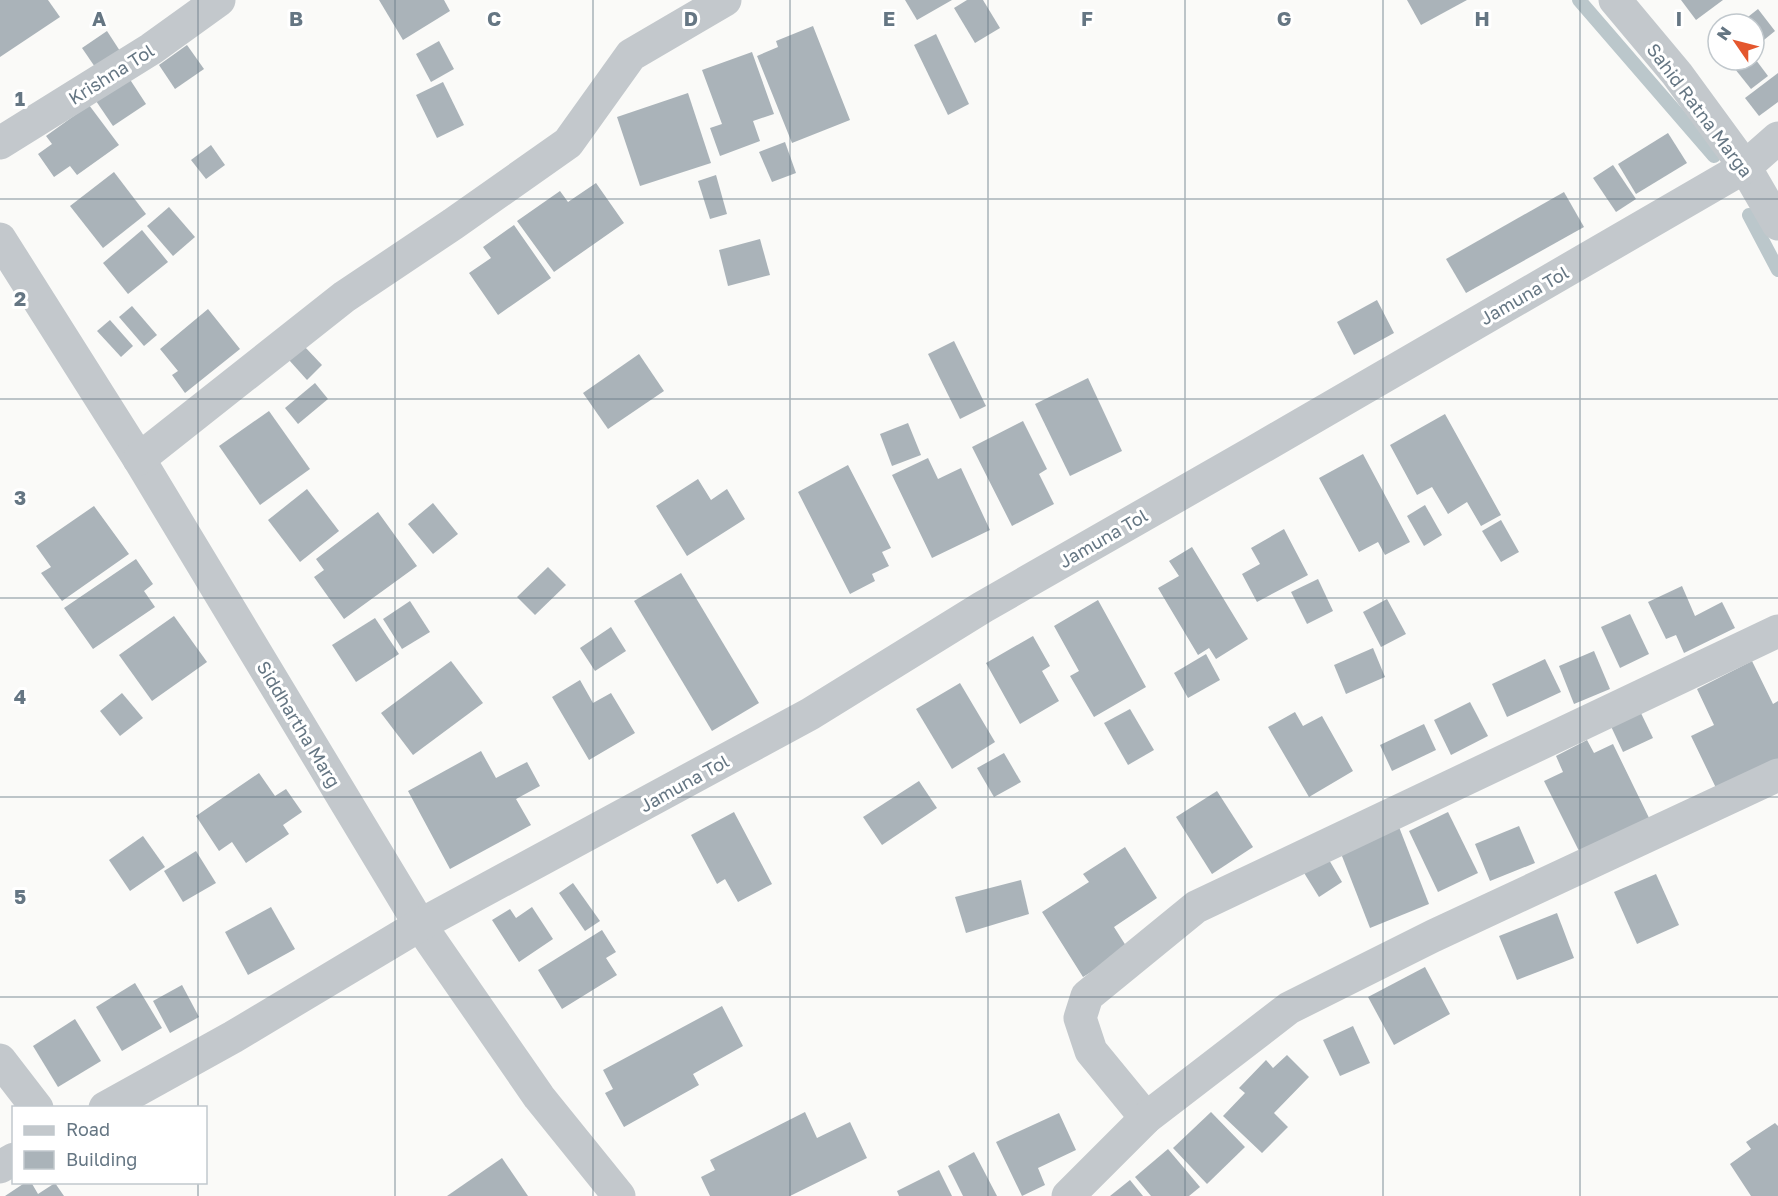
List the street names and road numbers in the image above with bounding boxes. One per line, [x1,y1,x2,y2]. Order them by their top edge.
street label: Krishna Tol [64,39,158,109]
street label: Sahid Ratna Marga [1643,39,1757,181]
street label: Jamuna Tol [1476,261,1572,329]
street label: Jamuna Tol [1055,504,1151,572]
street label: Siddhartha Marg [253,657,345,791]
street label: Jamuna Tol [635,749,733,817]

